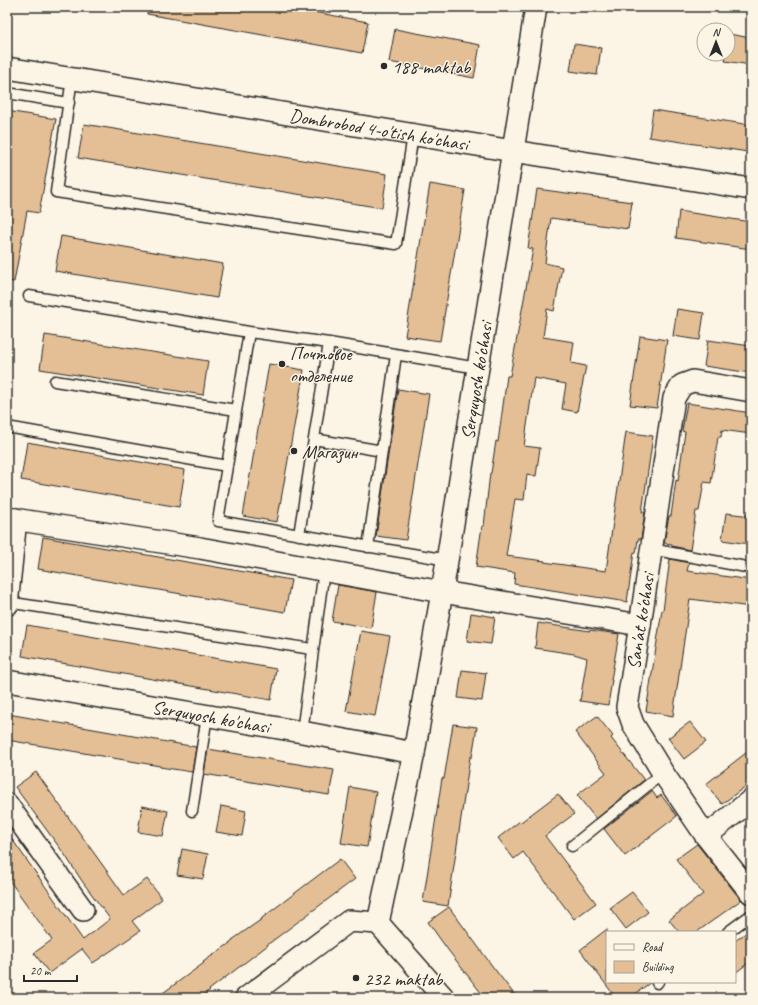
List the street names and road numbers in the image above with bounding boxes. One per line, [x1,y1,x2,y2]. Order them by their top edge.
street label: Dombrobod 4-o'tish ko'chasi [288,104,472,157]
street label: Serquyosh ko'chasi [456,318,499,441]
street label: San'at ko'chasi [622,569,661,671]
street label: Serquyosh ko'chasi [150,695,274,740]

